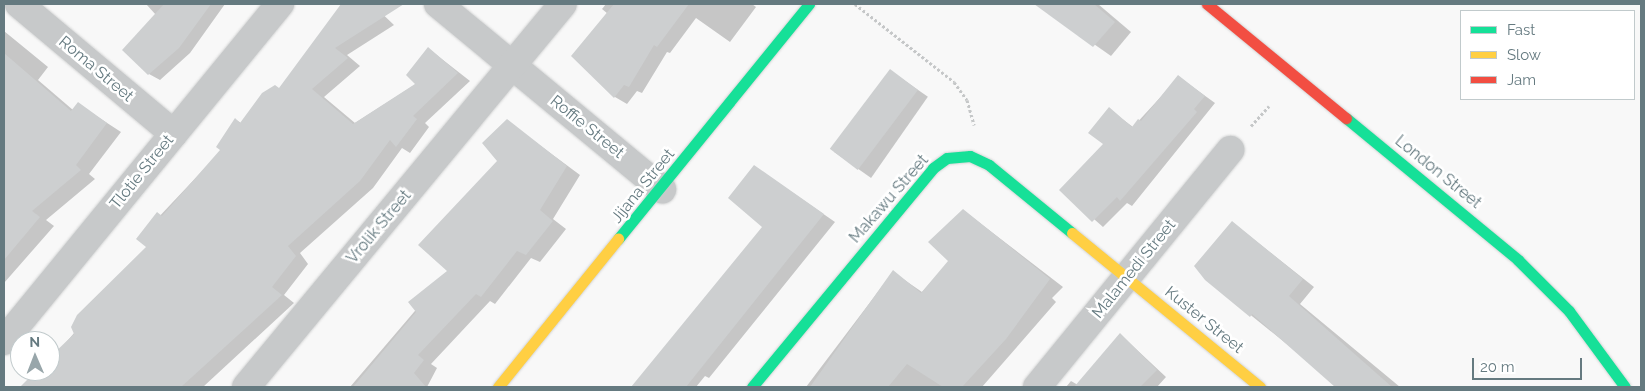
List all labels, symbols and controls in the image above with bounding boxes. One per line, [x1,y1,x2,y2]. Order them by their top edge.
legend [1460,10,1635,100]
text: Fast [1507,21,1535,39]
street label: Roma Street [55,32,137,106]
text: Slow [1507,46,1541,64]
text: Jam [1507,71,1536,89]
street label: Roffie Street [546,91,628,163]
street label: Tlotie Street [106,131,178,213]
street label: London Street [1391,131,1485,213]
street label: Jijana Street [607,145,679,227]
street label: Makawu Street [845,151,933,247]
street label: Vrolik Street [343,186,415,268]
street label: Malamedi Street [1088,216,1180,322]
street label: Kuster Street [1161,282,1247,358]
north arrow [10,331,60,381]
text: N [29,334,40,350]
scale bar [1475,348,1585,380]
text: 20 m [1480,358,1515,376]

